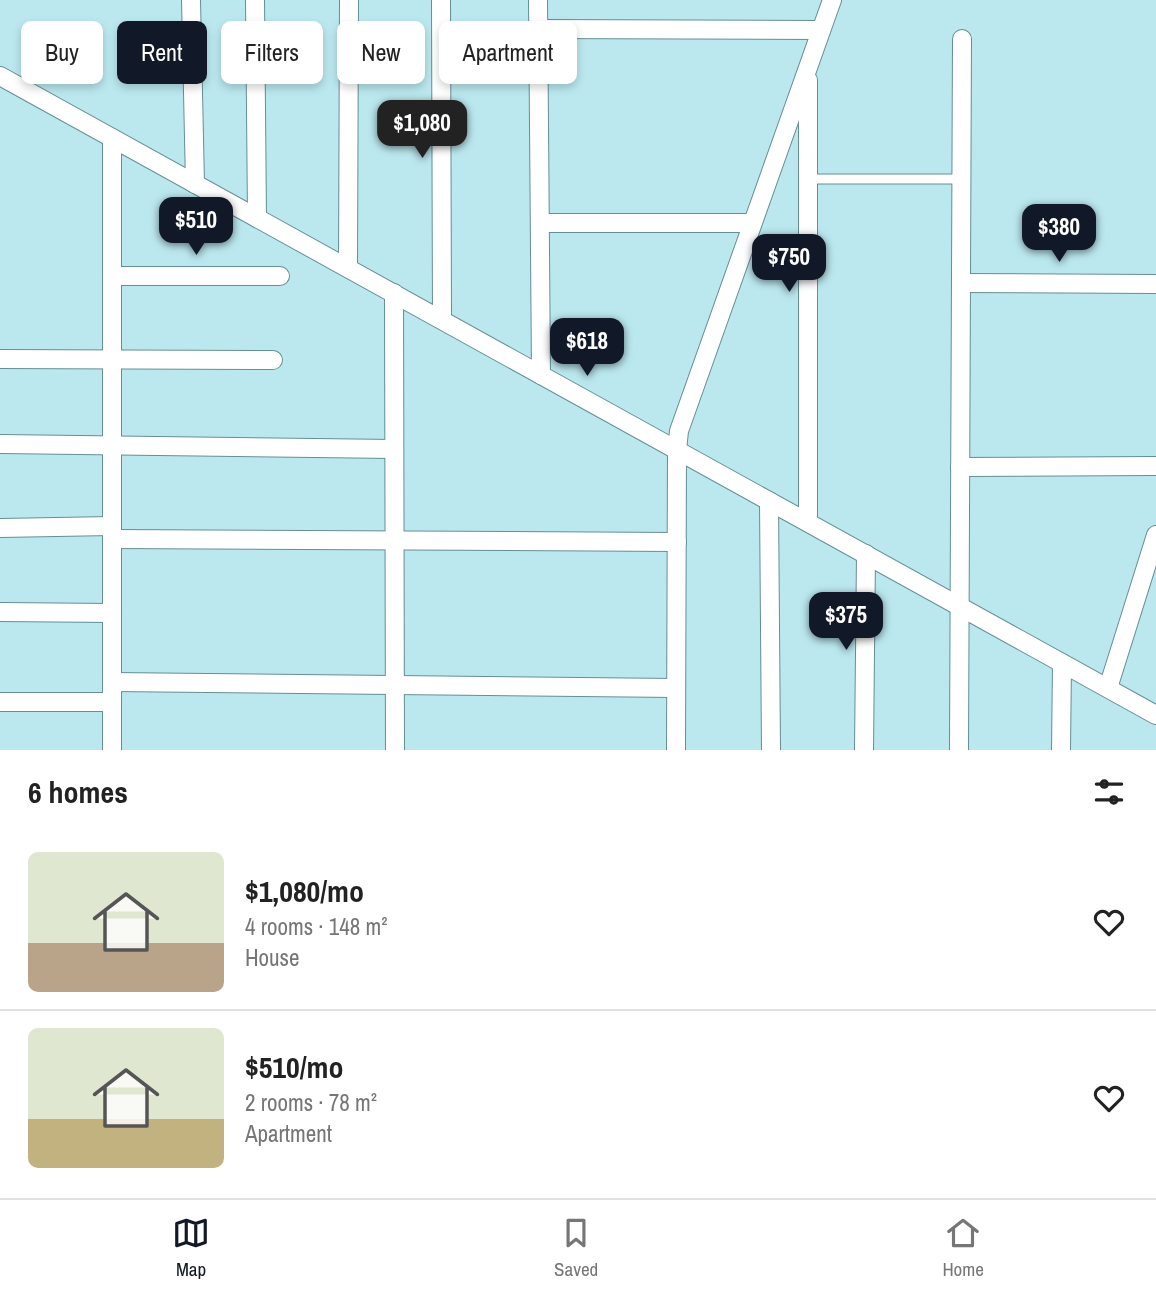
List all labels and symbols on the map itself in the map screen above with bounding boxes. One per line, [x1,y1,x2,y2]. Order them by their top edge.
pin: $1,080 [365,100,479,160]
pin: $510 [155,198,237,257]
pin: $380 [1018,204,1100,264]
pin: $750 [748,234,830,294]
pin: $618 [546,318,628,378]
pin: $375 [805,592,887,652]

